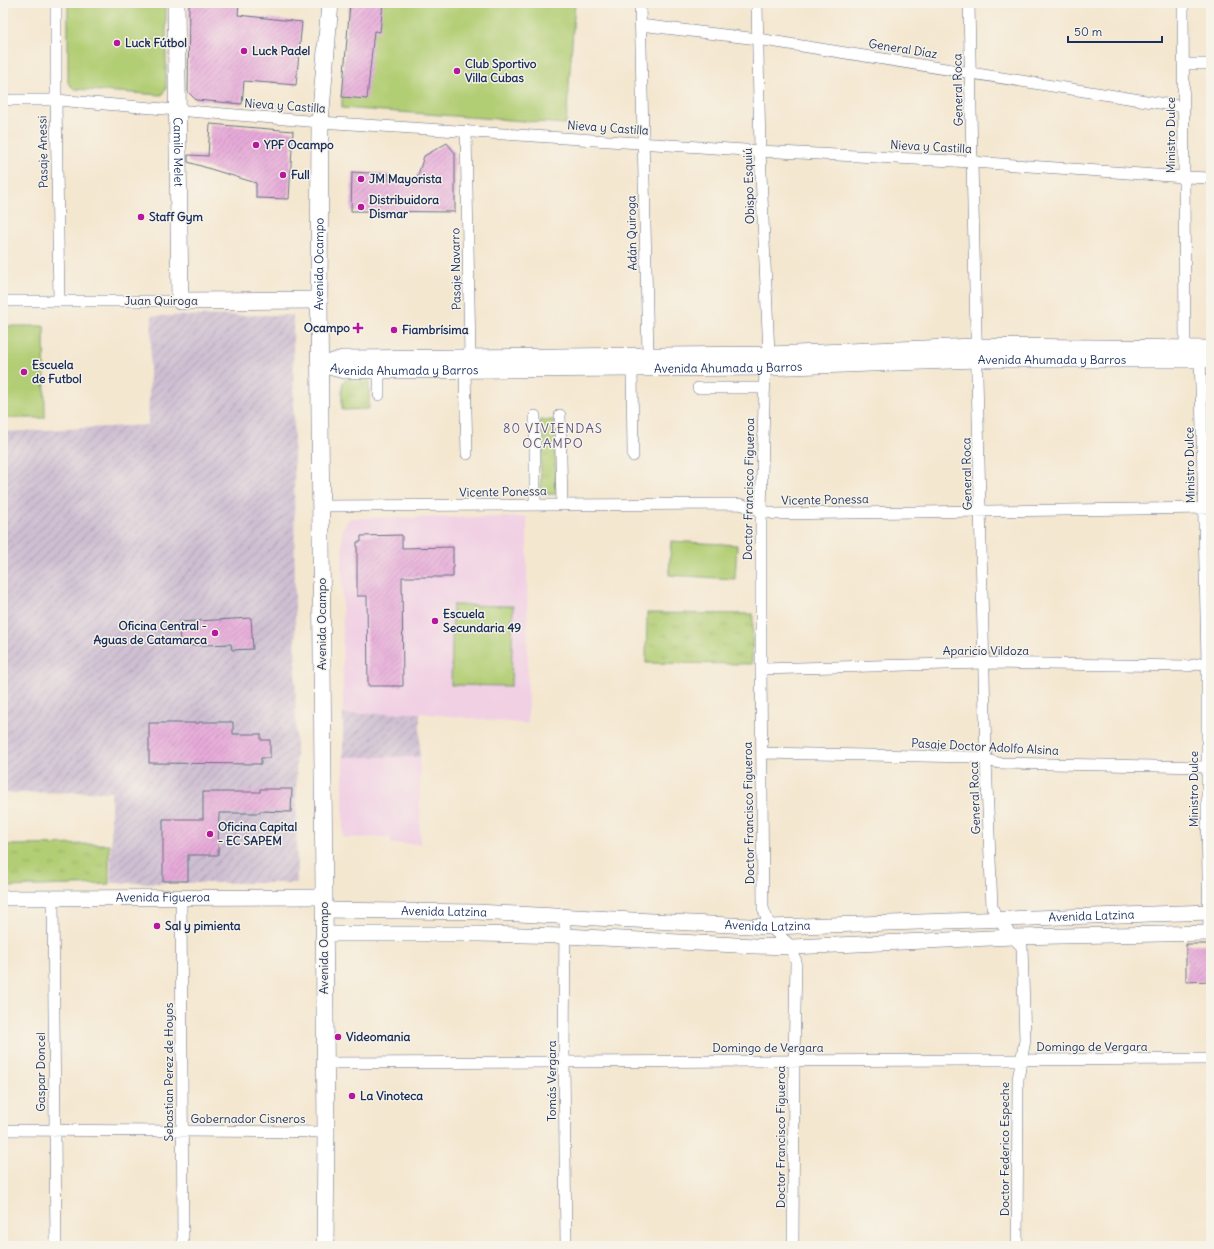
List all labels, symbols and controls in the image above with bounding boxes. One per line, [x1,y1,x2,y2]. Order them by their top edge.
scale bar [1068,18,1162,44]
text: 50 m [1074,24,1103,39]
place label: Luck Fútbol [125,35,187,50]
street label: General Díaz [868,36,939,61]
marker: Luck Fútbol [112,38,122,48]
place label: Luck Padel [252,43,311,58]
marker: Luck Padel [239,46,249,56]
street label: General Roca [949,53,966,127]
place label: Club Sportivo Villa Cubas [465,56,537,85]
marker: Club Sportivo Villa Cubas [452,66,462,76]
street label: Nieva y Castilla [244,95,326,116]
street label: Ministro Dulce [1163,97,1178,173]
street label: Pasaje Anessi [34,115,51,189]
street label: Camilo Melet [171,117,186,187]
street label: Nieva y Castilla [567,117,649,138]
place label: YPF Ocampo [263,137,334,153]
street label: Nieva y Castilla [890,137,972,156]
marker: YPF Ocampo [251,140,261,150]
street label: Obispo Esquiú [740,148,757,224]
place label: Full [291,167,310,182]
marker: Full [278,170,288,180]
place label: JM Mayorista [369,171,442,187]
marker: JM Mayorista [356,174,366,184]
place label: Distribuidora Dismar [369,192,439,221]
street label: Adán Quiroga [623,195,640,271]
marker: Distribuidora Dismar [356,202,366,212]
place label: Staff Gym [149,209,204,225]
marker: Staff Gym [136,212,146,222]
street label: Avenida Ocampo [311,217,326,310]
street label: Pasaje Navarro [447,228,464,310]
street label: Juan Quiroga [124,293,198,308]
place label: Ocampo [304,320,350,336]
place label: Fiambrísima [402,322,469,337]
marker: Ocampo [353,323,363,333]
marker: Fiambrísima [389,325,399,335]
street label: Avenida Ahumada y Barros [978,352,1126,367]
place label: Escuela de Futbol [32,357,82,386]
street label: Avenida Ahumada y Barros [654,359,803,376]
street label: Avenida Ahumada y Barros [329,360,479,378]
marker: Escuela de Futbol [19,367,29,377]
street label: Doctor Francisco Figueroa [740,417,757,560]
district label: 80 VIVIENDAS OCAMPO [503,420,603,452]
street label: Ministro Dulce [1181,427,1198,503]
street label: General Roca [958,437,975,511]
street label: Vicente Ponessa [459,483,547,500]
street label: Vicente Ponessa [781,491,869,508]
street label: Avenida Ocampo [314,577,329,670]
place label: Escuela Secundaria 49 [443,606,521,635]
marker: Escuela Secundaria 49 [430,616,440,626]
place label: Oficina Central - Aguas de Catamarca [94,618,207,648]
marker: Oficina Central - Aguas de Catamarca [210,628,220,638]
street label: Aparicio Vildoza [943,643,1029,658]
street label: Pasaje Doctor Adolfo Alsina [911,735,1059,758]
street label: Doctor Francisco Figueroa [740,741,757,884]
street label: Ministro Dulce [1186,751,1201,827]
street label: General Roca [966,761,983,835]
place label: Oficina Capital - EC SAPEM [218,819,297,848]
marker: Oficina Capital - EC SAPEM [205,829,215,839]
street label: Avenida Figueroa [116,889,210,905]
street label: Avenida Ocampo [316,901,331,994]
street label: Avenida Latzina [401,903,488,920]
street label: Avenida Latzina [1048,907,1135,925]
street label: Avenida Latzina [724,917,811,934]
place label: Sal y pimienta [165,918,241,934]
marker: Sal y pimienta [152,921,162,931]
street label: Sebastian Perez de Hoyos [161,1003,176,1142]
place label: Videomania [346,1029,410,1044]
street label: Gaspar Doncel [33,1032,48,1112]
marker: Videomania [333,1032,343,1042]
street label: Domingo de Vergara [1036,1039,1148,1054]
street label: Tomás Vergara [544,1040,559,1122]
street label: Domingo de Vergara [712,1040,824,1055]
street label: Doctor Francisco Figueroa [773,1066,788,1208]
street label: Doctor Federico Espeche [997,1082,1012,1216]
place label: La Vinoteca [360,1088,423,1103]
marker: La Vinoteca [347,1091,357,1101]
street label: Gobernador Cisneros [190,1111,306,1126]

